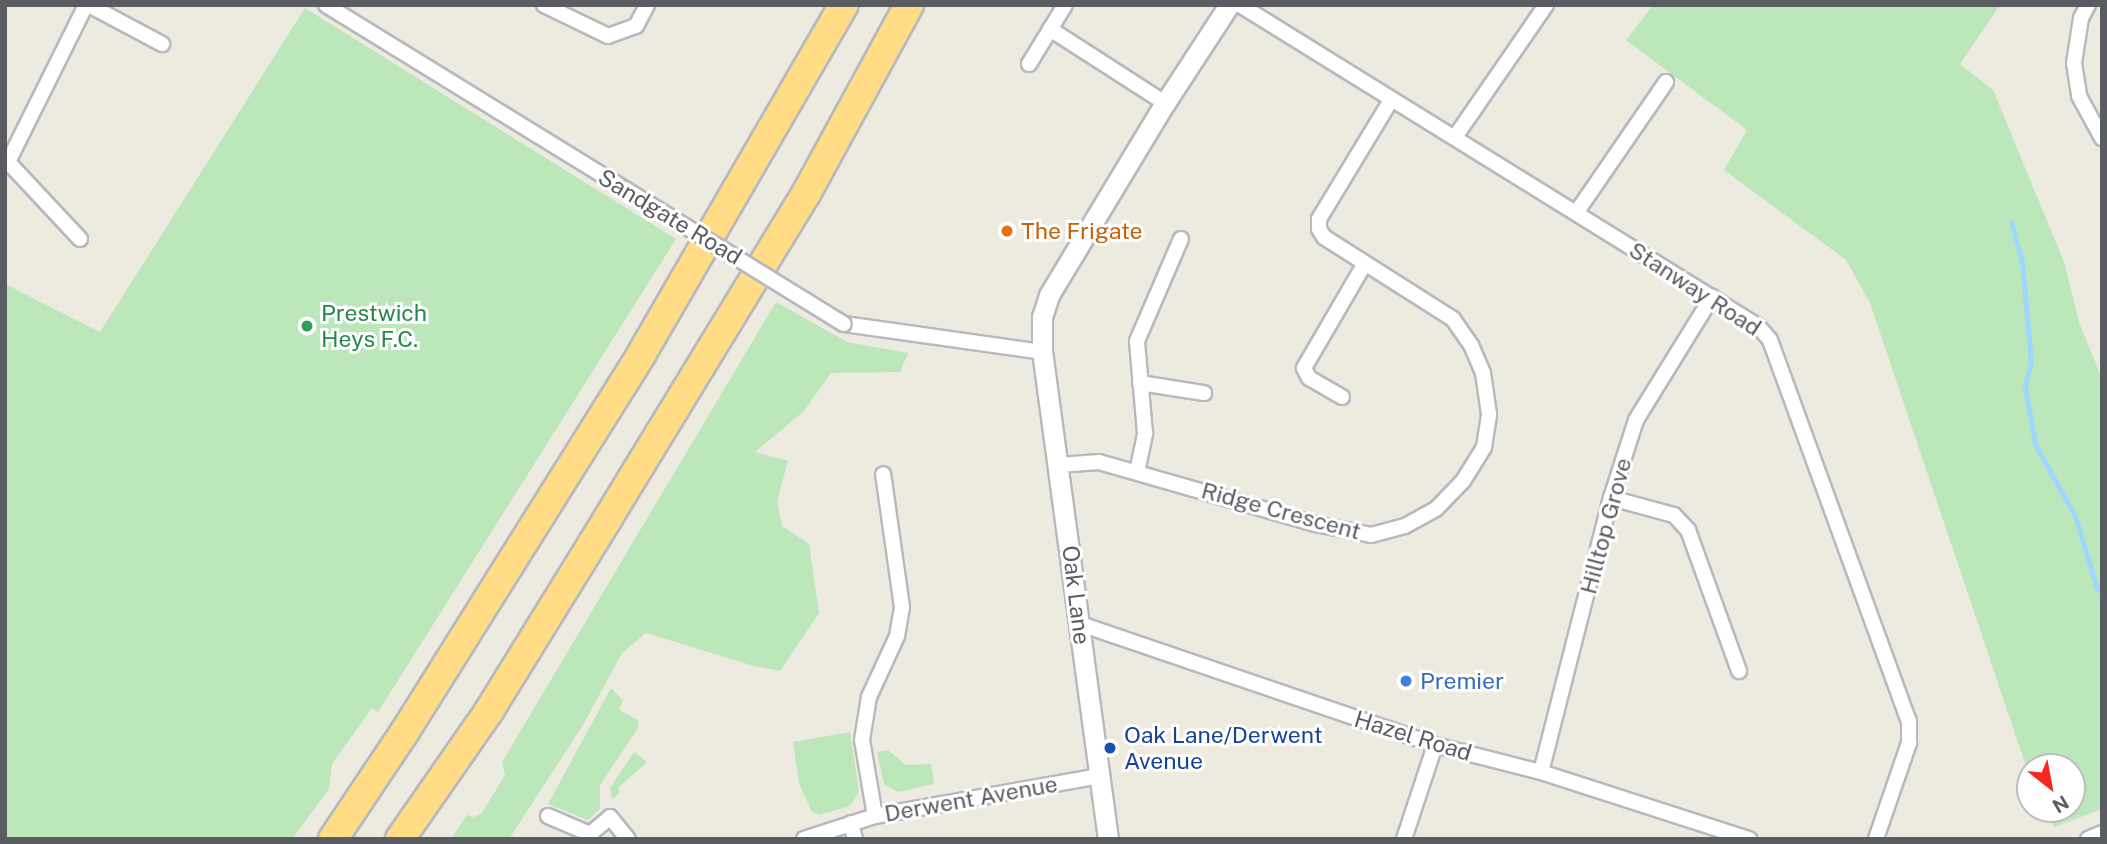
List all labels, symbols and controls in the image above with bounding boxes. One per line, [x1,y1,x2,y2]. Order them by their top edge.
street label: Sandgate Road [593,163,747,271]
place label: The Frigate [1021,217,1143,245]
marker: The Frigate [999,223,1015,239]
street label: Stanway Road [1624,236,1766,342]
place label: Prestwich Heys F.C. [321,299,427,353]
marker: Prestwich Heys F.C. [299,318,315,334]
street label: Hilltop Grove [1575,455,1637,597]
street label: Ridge Crescent [1198,476,1364,546]
street label: Oak Lane [1056,544,1096,646]
place label: Premier [1420,667,1504,695]
marker: Premier [1398,673,1414,689]
street label: Hazel Road [1351,705,1475,767]
place label: Oak Lane/Derwent Avenue [1124,721,1323,775]
marker: Oak Lane/Derwent Avenue [1102,740,1118,756]
north arrow [2016,753,2086,823]
street label: Derwent Avenue [882,770,1060,828]
text: N [2049,791,2073,818]

